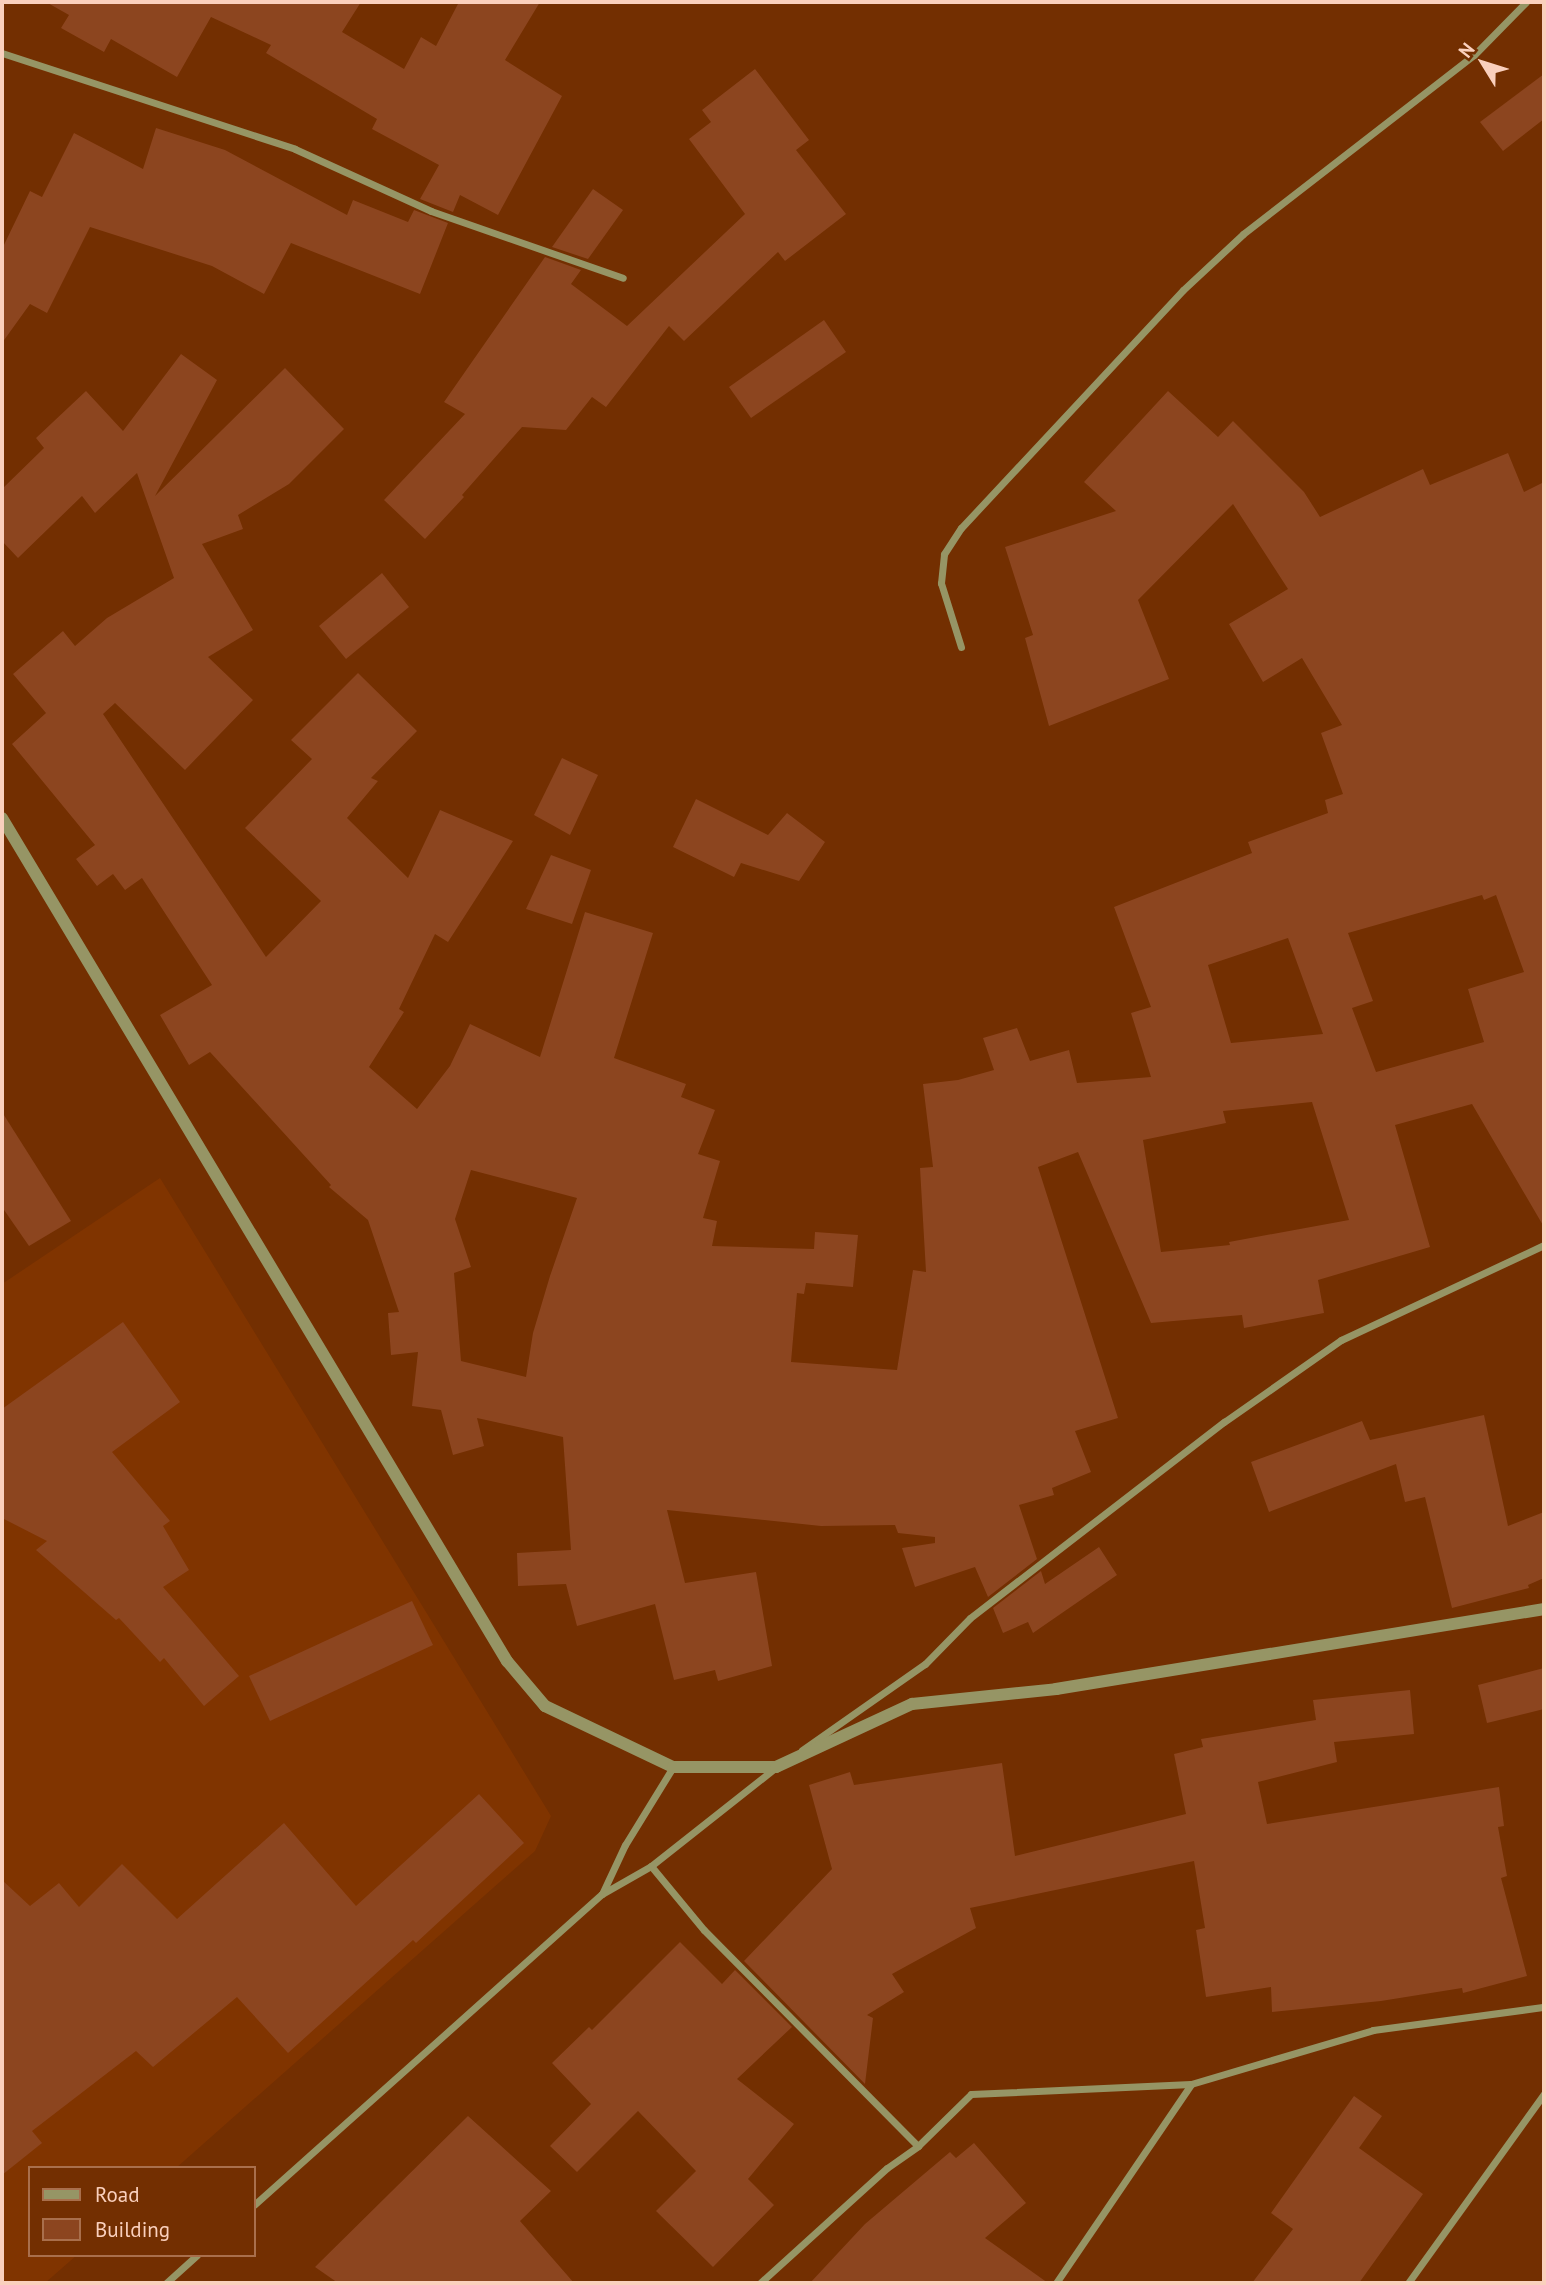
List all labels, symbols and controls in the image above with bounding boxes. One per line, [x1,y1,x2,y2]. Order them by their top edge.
north arrow [1448,28,1518,98]
text: N [1453,38,1480,62]
legend [28,2166,256,2257]
text: Road [95,2181,139,2208]
text: Building [95,2216,170,2243]

